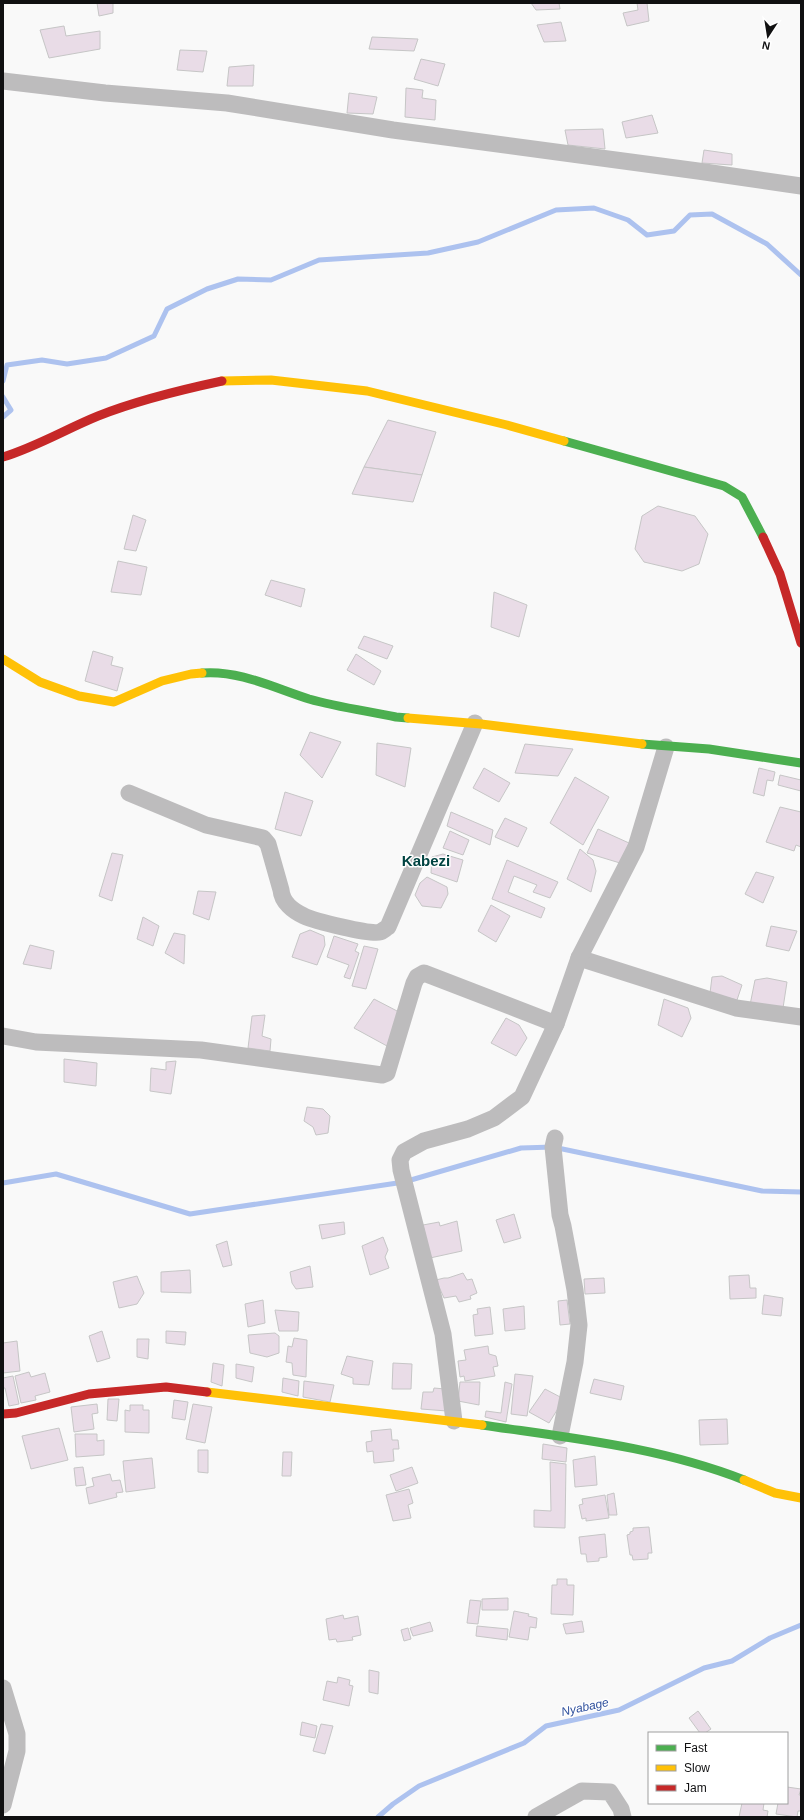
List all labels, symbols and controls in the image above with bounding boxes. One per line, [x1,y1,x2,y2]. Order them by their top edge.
north arrow [748,16,788,56]
text: N [761,39,771,52]
district label: Kabezi [402,852,450,869]
water label: Nyabage [560,1695,610,1719]
legend [648,1732,788,1804]
text: Fast [684,1741,708,1755]
text: Slow [684,1761,710,1775]
text: Jam [684,1781,707,1795]

